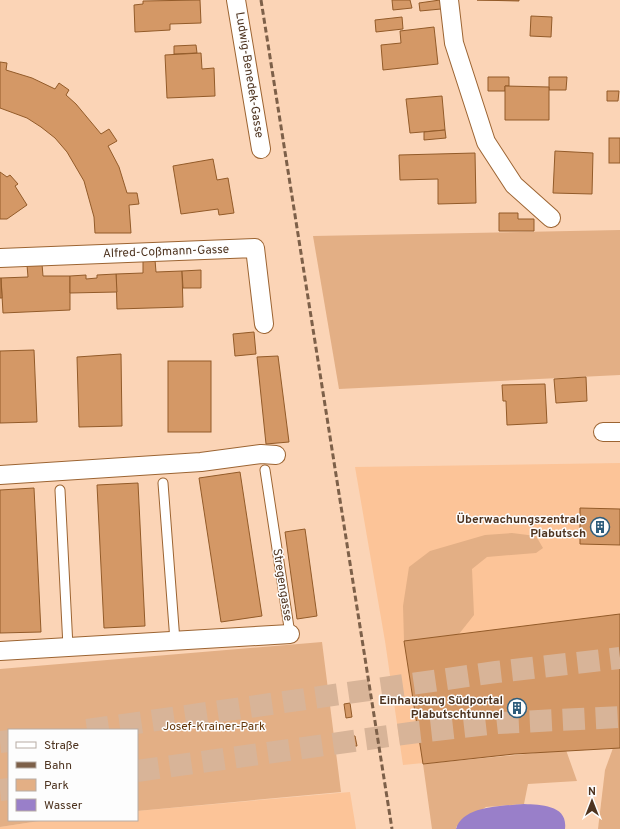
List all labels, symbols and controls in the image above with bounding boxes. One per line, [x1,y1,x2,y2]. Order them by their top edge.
street label: Ludwig-Benedek-Gasse [231,11,267,139]
street label: Alfred-Coßmann-Gasse [103,242,229,262]
place label: Überwachungszentrale Plabutsch [457,512,586,542]
building icon: Überwachungszentrale Plabutsch [589,516,611,538]
street label: Stregengasse [268,548,296,622]
place label: Einhausung Südportal Plabutschtunnel [379,693,503,723]
building icon: Einhausung Südportal Plabutschtunnel [506,697,528,719]
park label: Josef-Krainer-Park [163,719,265,735]
legend [8,729,138,821]
text: Straße [44,738,79,754]
text: Bahn [44,758,72,774]
text: Park [44,778,69,794]
north arrow [572,781,612,821]
text: N [588,785,596,799]
text: Wasser [44,798,83,814]

